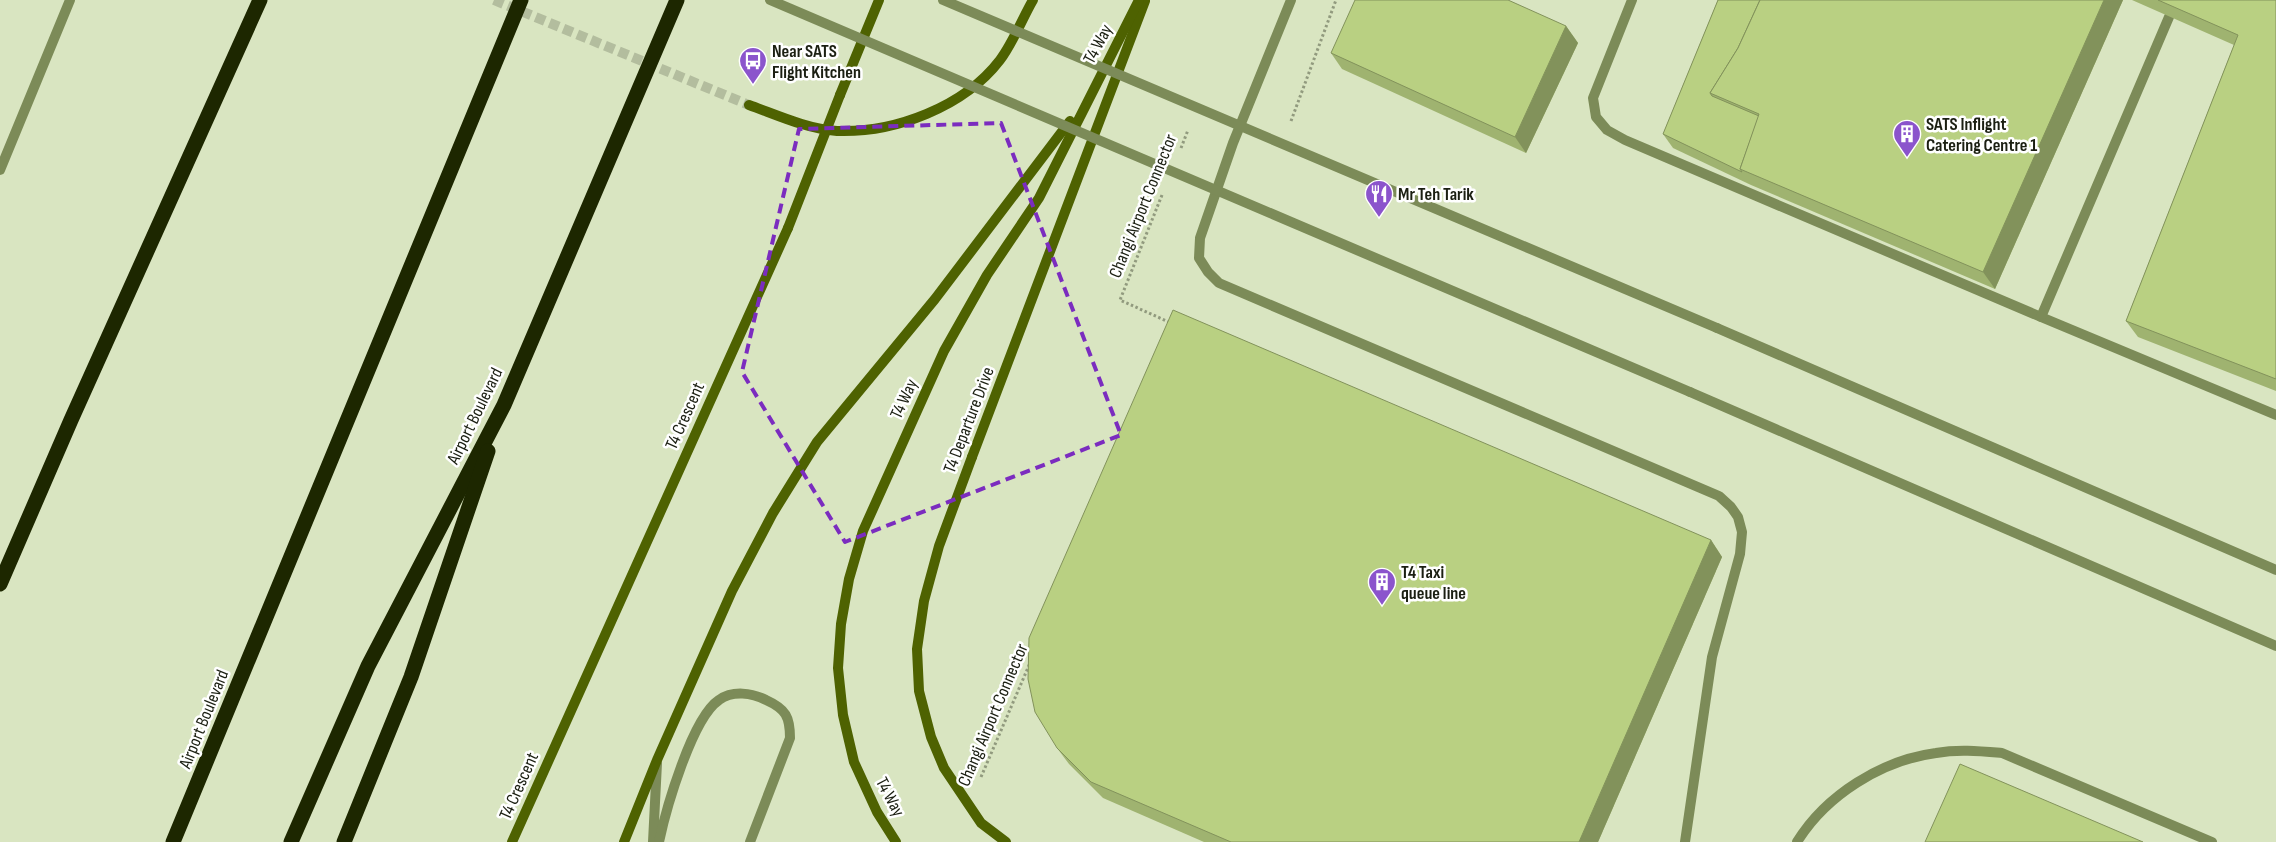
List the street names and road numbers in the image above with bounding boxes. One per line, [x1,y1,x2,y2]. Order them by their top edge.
street label: T4 Way [1079,21,1117,67]
street label: Changi Airport Connector [1105,131,1181,281]
street label: Airport Boulevard [442,364,507,468]
street label: T4 Departure Drive [939,364,999,476]
street label: T4 Way [886,376,922,422]
street label: T4 Crescent [661,379,709,453]
street label: Changi Airport Connector [953,640,1033,790]
street label: Airport Boulevard [174,667,233,772]
street label: T4 Crescent [495,749,543,823]
street label: T4 Way [871,774,909,820]

